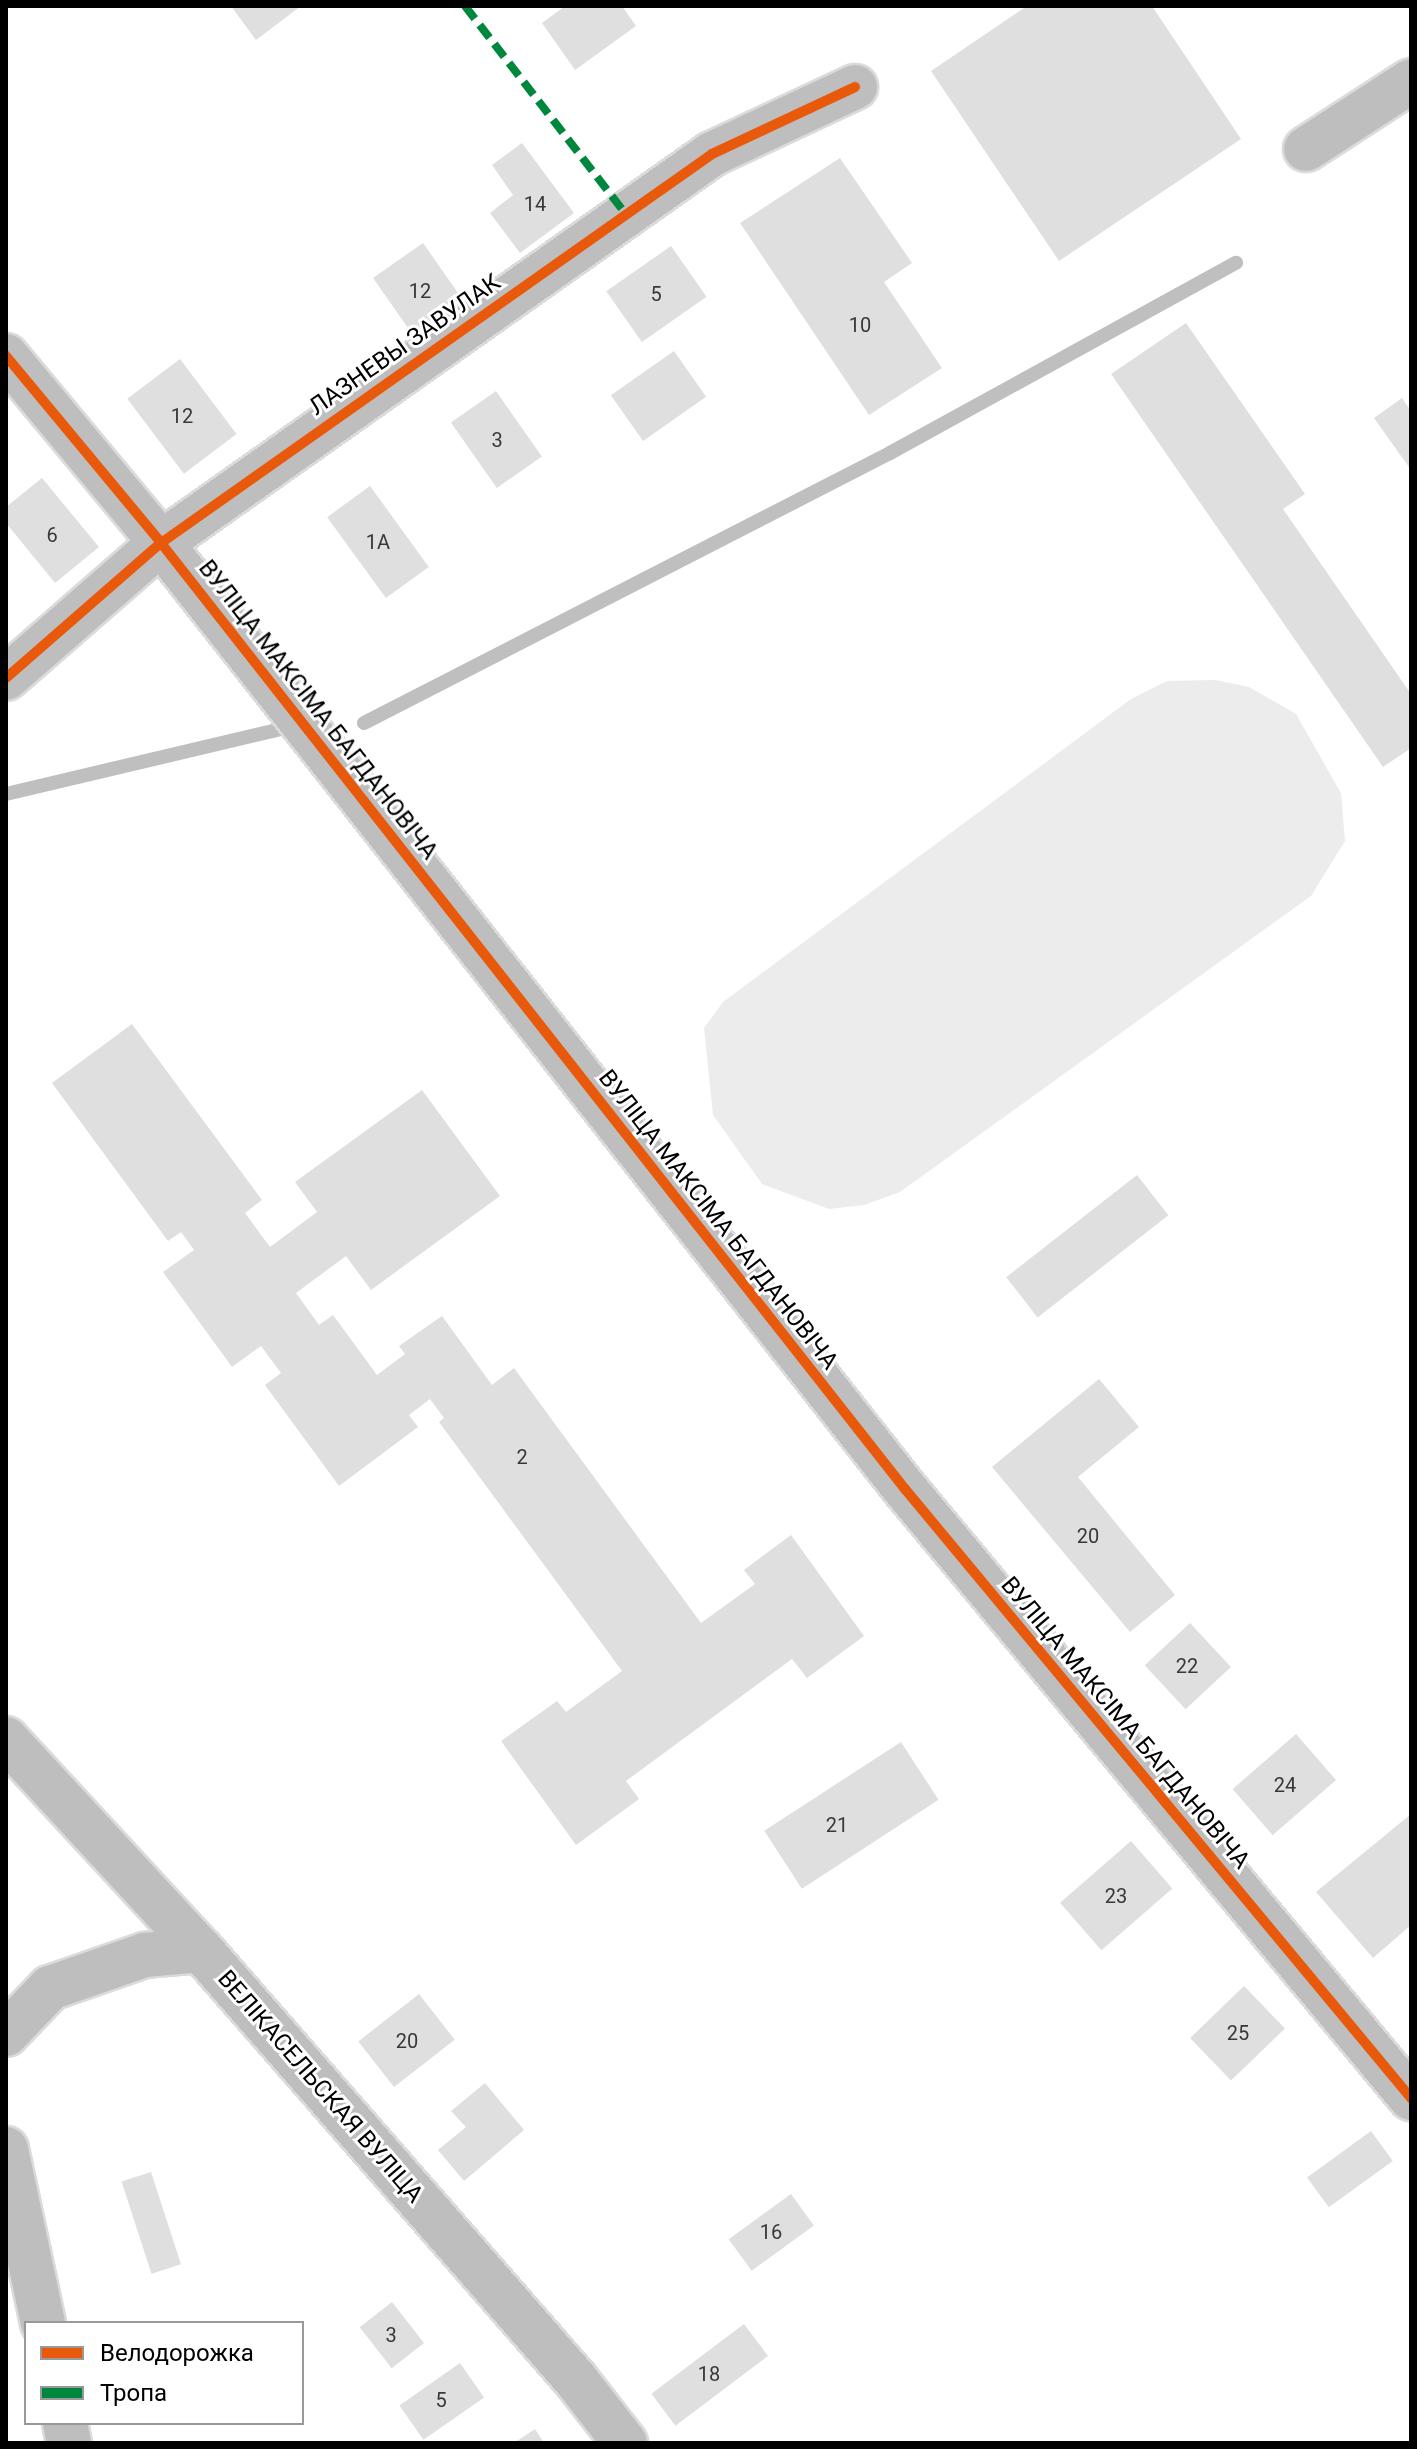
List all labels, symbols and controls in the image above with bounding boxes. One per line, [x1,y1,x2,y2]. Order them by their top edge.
house number: 14 [524,192,546,216]
street label: ЛАЗНЕВЫ ЗАВУЛАК [304,268,506,422]
house number: 12 [409,279,431,303]
house number: 5 [650,282,662,306]
house number: 10 [849,313,871,337]
house number: 12 [171,404,193,428]
house number: 3 [491,428,503,452]
house number: 6 [46,523,58,547]
house number: 1А [366,530,390,554]
street label: ВУЛІЦА МАКСІМА БАГДАНОВІЧА [192,555,444,865]
street label: ВУЛІЦА МАКСІМА БАГДАНОВІЧА [592,1065,844,1375]
house number: 2 [516,1445,528,1469]
house number: 20 [1077,1524,1099,1548]
street label: ВУЛІЦА МАКСІМА БАГДАНОВІЧА [994,1571,1256,1875]
house number: 22 [1176,1654,1198,1678]
house number: 24 [1274,1773,1296,1797]
house number: 21 [826,1813,848,1837]
house number: 23 [1105,1884,1127,1908]
street label: ВЕЛІКАСЕЛЬСКАЯ ВУЛІЦА [211,1965,429,2209]
house number: 25 [1227,2021,1249,2045]
house number: 20 [396,2029,418,2053]
house number: 16 [760,2220,782,2244]
legend [24,2321,304,2425]
house number: 3 [385,2323,397,2347]
text: Велодорожка [100,2339,254,2367]
house number: 18 [698,2362,720,2386]
text: Тропа [100,2379,167,2407]
house number: 5 [435,2388,447,2412]

